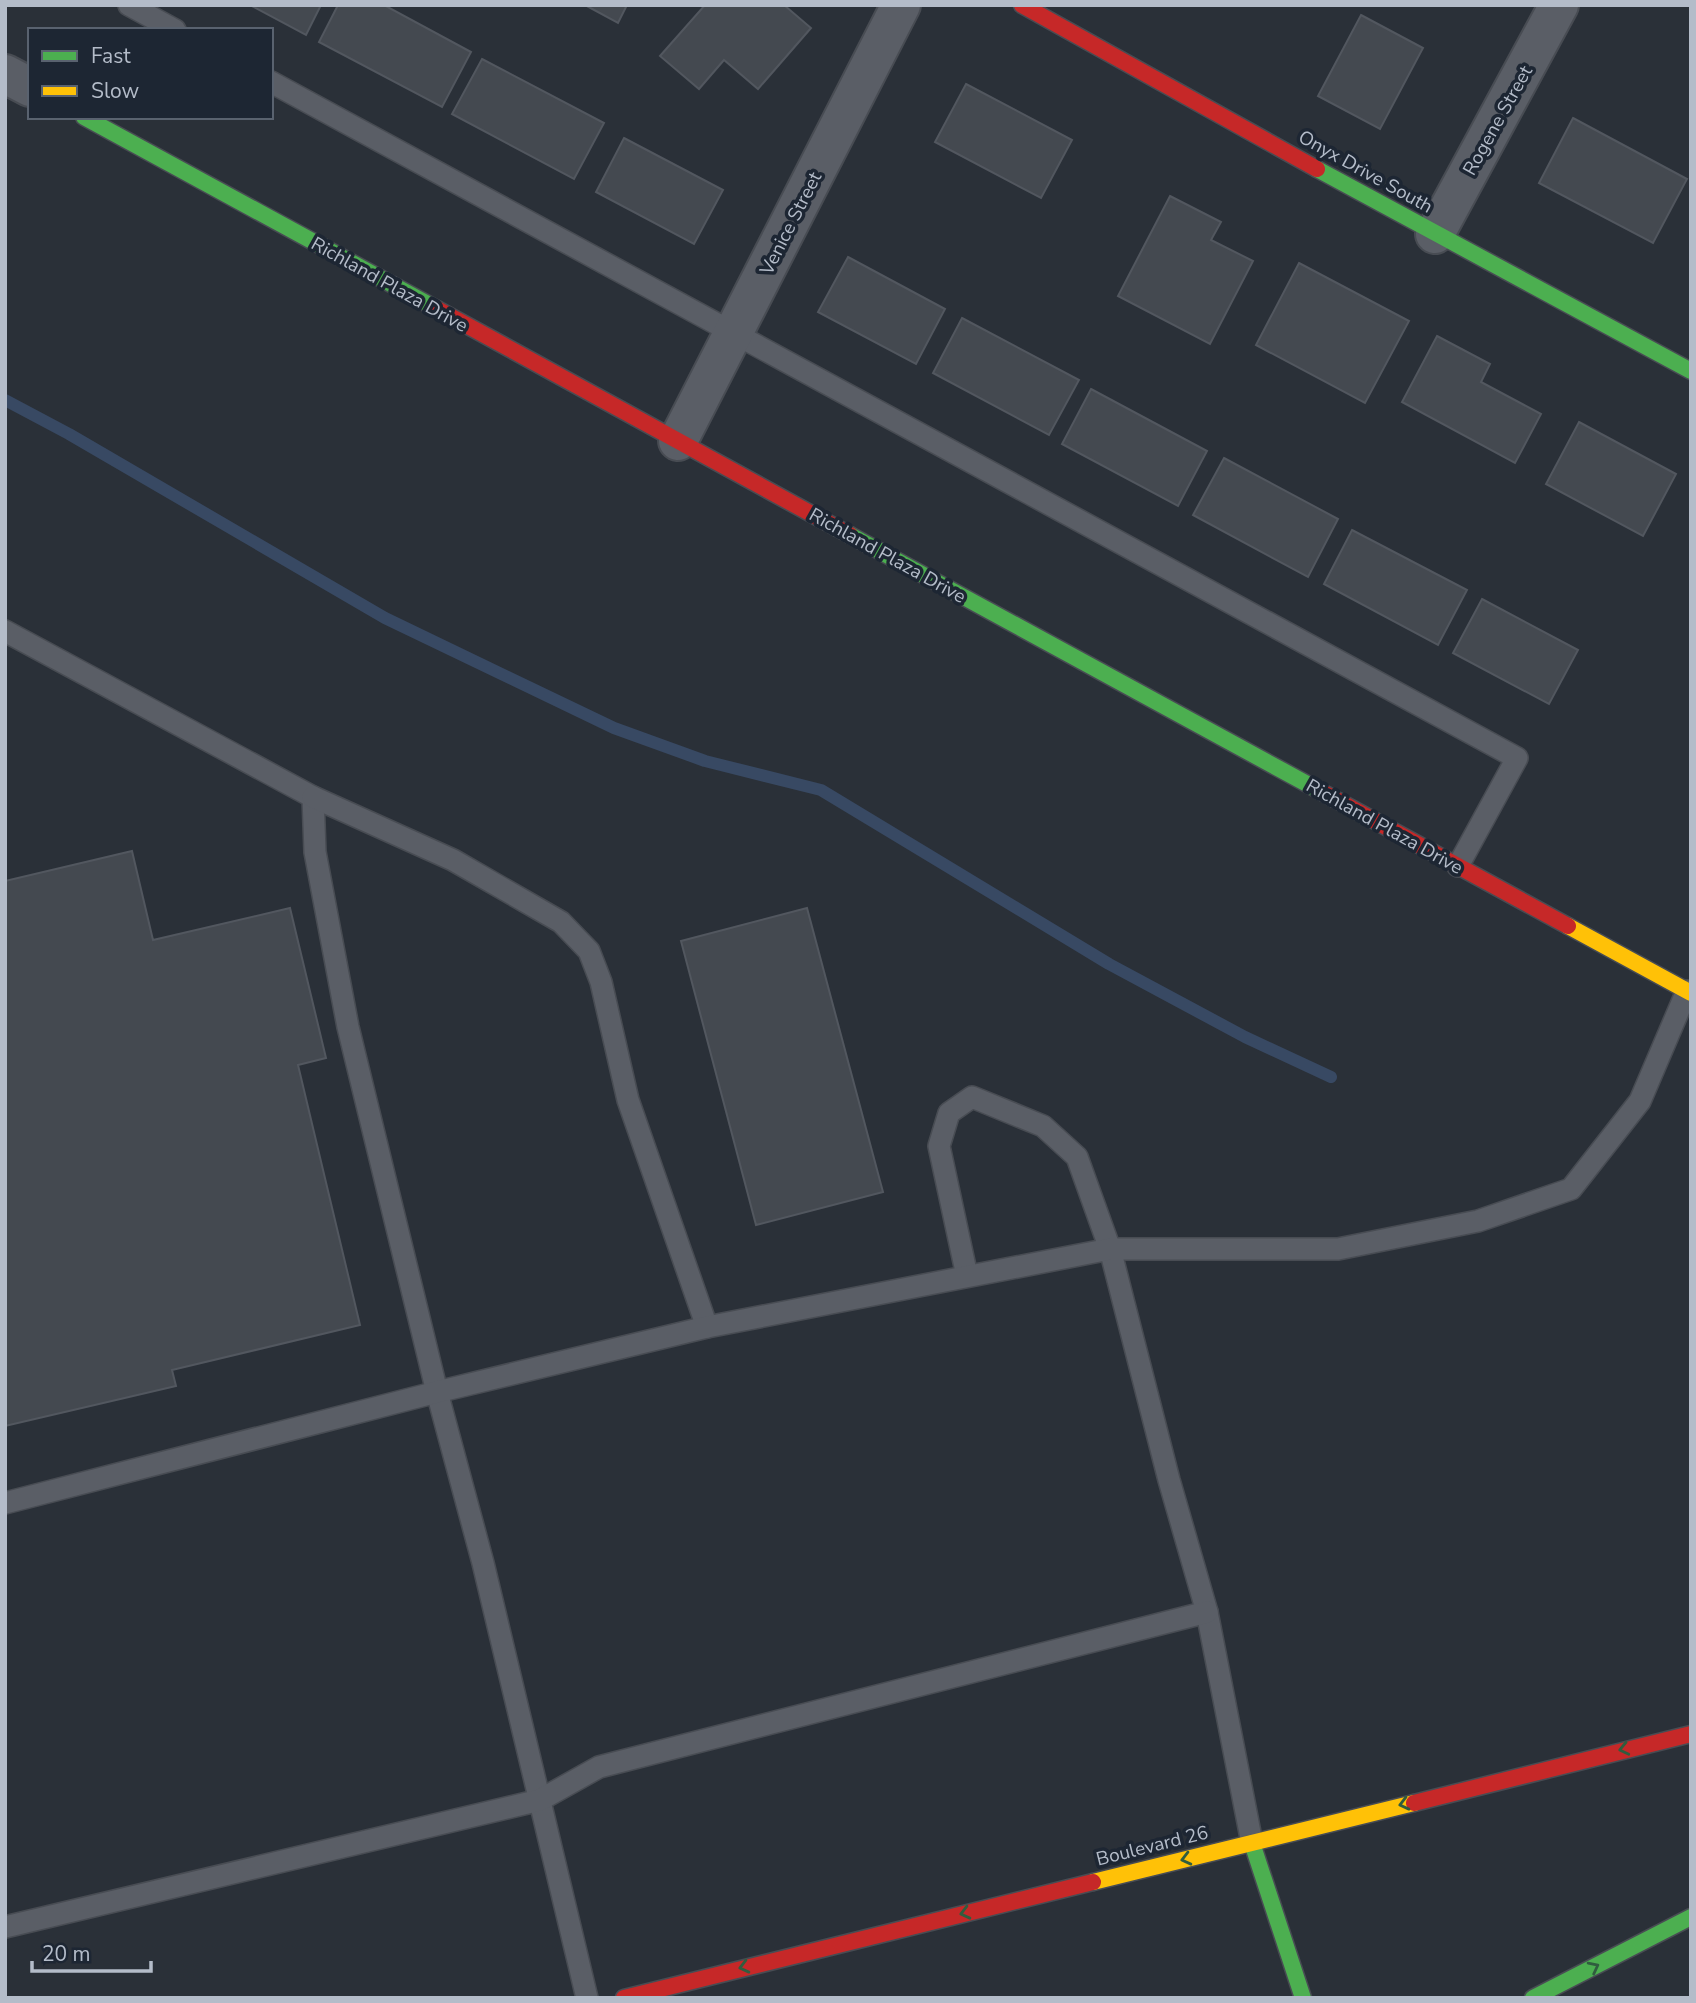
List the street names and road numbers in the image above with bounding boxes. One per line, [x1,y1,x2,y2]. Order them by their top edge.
street label: Rogene Street [1457,61,1539,180]
street label: Onyx Drive South [1294,124,1437,220]
street label: Venice Street [753,167,828,280]
street label: Richland Plaza Drive [306,231,473,339]
street label: Richland Plaza Drive [804,502,971,610]
street label: Richland Plaza Drive [1301,773,1468,881]
street label: Boulevard 26 [1093,1819,1211,1872]

